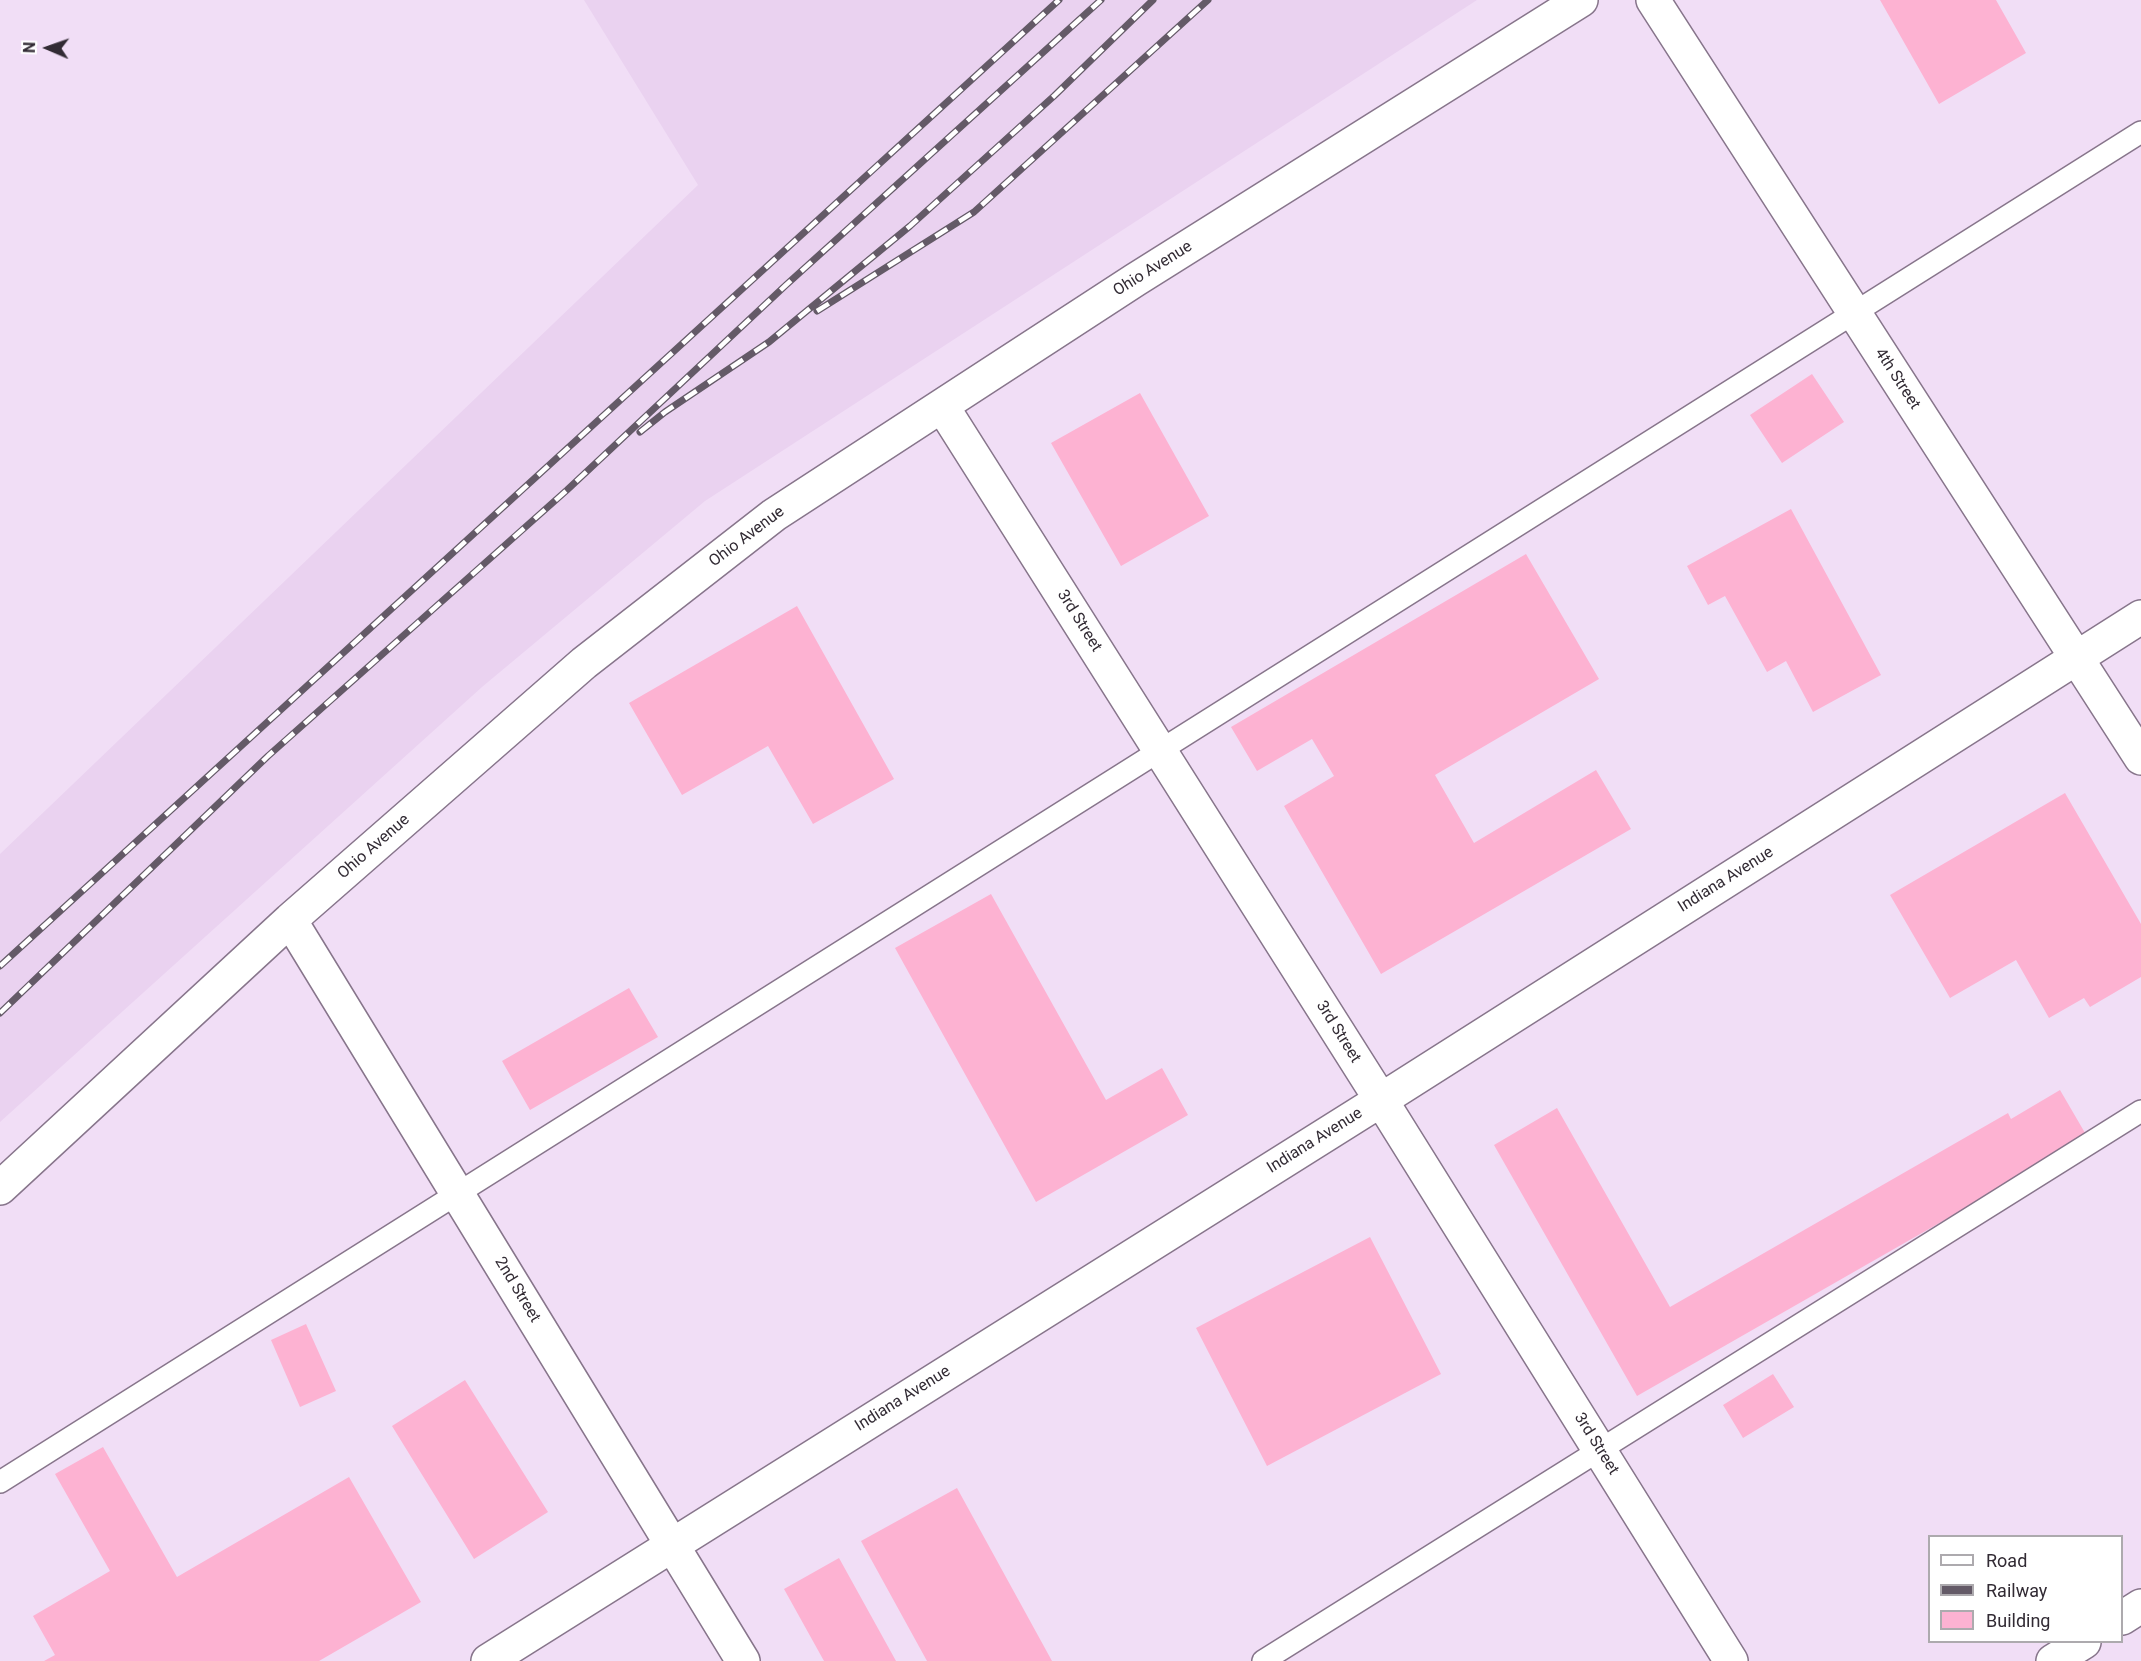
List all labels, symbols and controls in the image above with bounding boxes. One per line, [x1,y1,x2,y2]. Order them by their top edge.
north arrow [18,18,78,78]
text: N [20,41,39,53]
street label: Ohio Avenue [1110,237,1196,301]
street label: 4th Street [1870,345,1924,413]
street label: Ohio Avenue [706,503,788,571]
street label: 3rd Street [1052,586,1106,656]
street label: Ohio Avenue [334,811,414,883]
street label: Indiana Avenue [1675,843,1777,917]
street label: 3rd Street [1311,997,1365,1067]
street label: Indiana Avenue [1264,1104,1366,1178]
street label: 2nd Street [490,1254,544,1326]
street label: Indiana Avenue [852,1362,954,1436]
street label: 3rd Street [1569,1409,1623,1479]
legend [1928,1535,2123,1643]
text: Road [1986,1550,2027,1571]
text: Railway [1986,1580,2047,1601]
text: Building [1986,1610,2050,1631]

